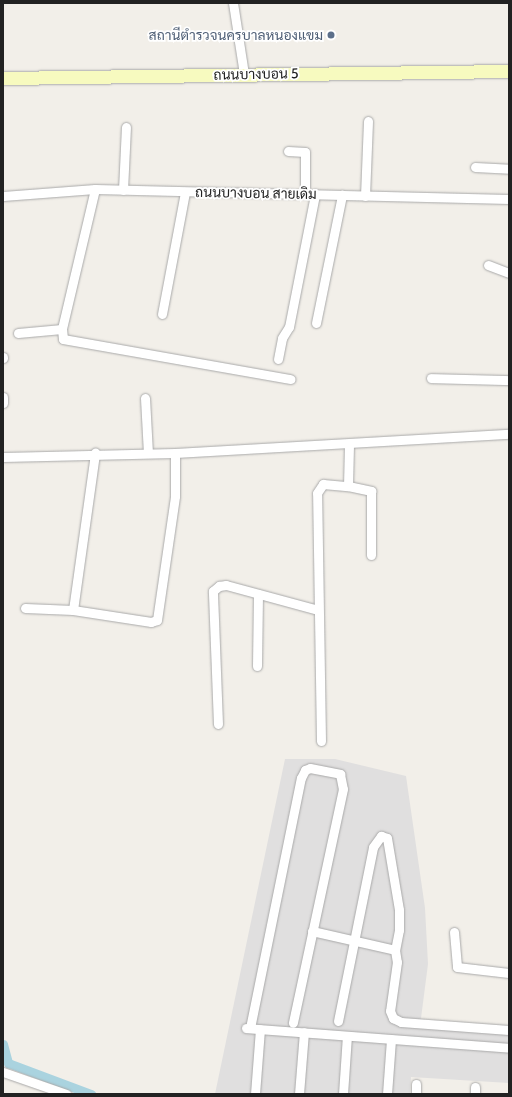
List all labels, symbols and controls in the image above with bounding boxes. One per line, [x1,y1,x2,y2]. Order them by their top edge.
place label: สถานีตำรวจนครบาลหนองแขม [149,27,323,43]
marker: สถานีตำรวจนครบาลหนองแขม [326,30,336,40]
street label: ถนนบางบอน 5 [213,65,299,83]
street label: ถนนบางบอน สายเดิม [195,184,317,202]

